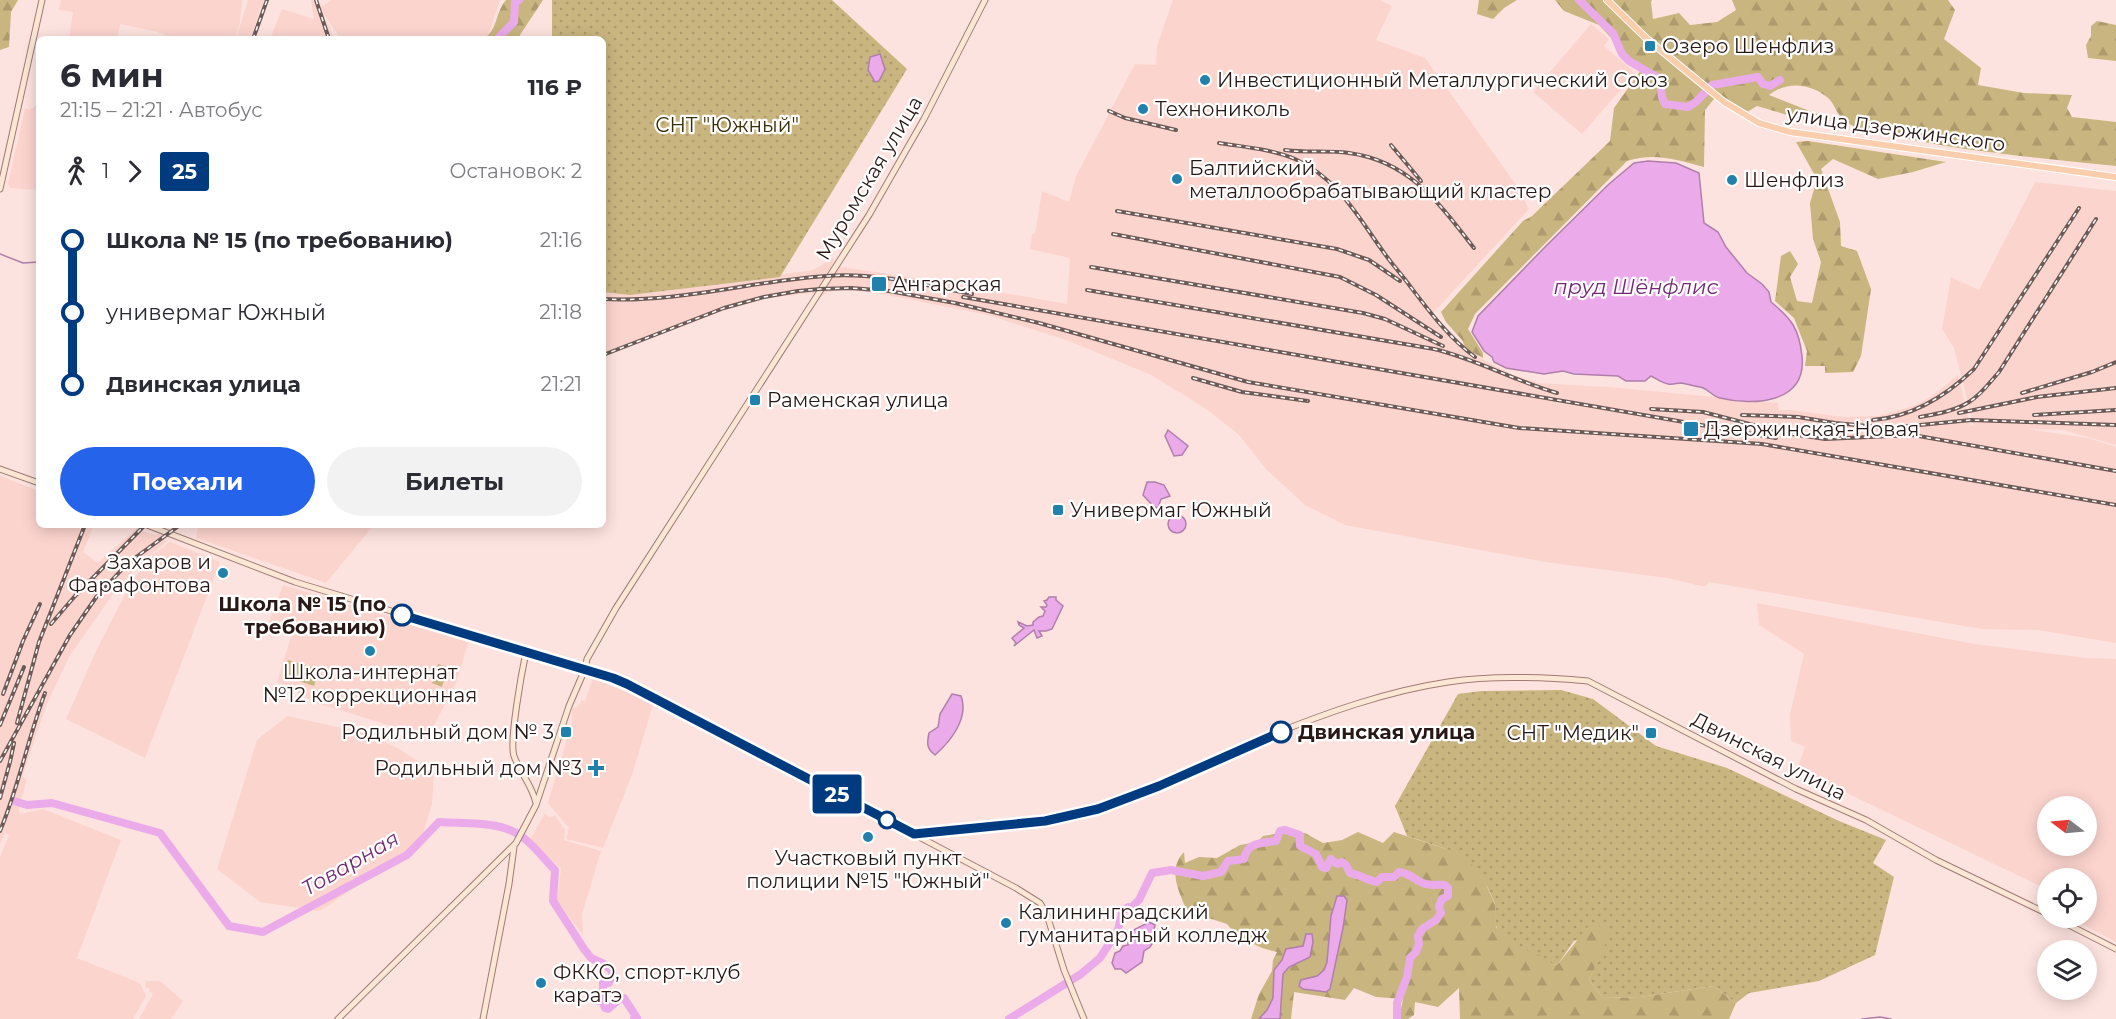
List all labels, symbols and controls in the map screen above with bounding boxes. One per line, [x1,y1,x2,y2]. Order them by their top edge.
place label: Озеро Шенфлиз [1662,34,1834,58]
marker: Озеро Шенфлиз [1643,39,1657,53]
text: 6 мин [60,55,164,95]
place label: Инвестиционный Металлургический Союз [1217,68,1668,92]
marker: Инвестиционный Металлургический Союз [1198,73,1212,87]
text: 116 ₽ [527,74,582,101]
street label: Муромская улица [811,92,927,264]
place label: Технониколь [1155,97,1290,121]
text: 21:15 – 21:21 · Автобус [60,98,263,122]
marker: Технониколь [1136,102,1150,116]
street label: улица Дзержинского [1784,102,2007,156]
park label: СНТ "Южный" [655,113,799,137]
icon: walk [60,155,93,188]
icon: forward [118,155,151,188]
place label: Балтийский металлообрабатывающий кластер [1189,156,1551,203]
text: 1 [102,159,109,183]
text: 25 [172,159,197,184]
text: Остановок: 2 [449,159,582,183]
place label: Шенфлиз [1744,168,1844,192]
marker: Балтийский металлообрабатывающий кластер [1170,172,1184,186]
marker: Шенфлиз [1725,173,1739,187]
text: Школа № 15 (по требованию) [106,227,453,254]
text: 21:16 [540,228,582,252]
place label: Ангарская [892,272,1002,296]
water label: пруд Шёнфлис [1553,274,1719,299]
marker: Ангарская [870,275,888,293]
text: универмаг Южный [106,299,326,326]
text: 21:18 [539,300,582,324]
text: Двинская улица [106,371,301,398]
text: 21:21 [541,372,582,396]
place label: Раменская улица [767,388,948,412]
marker: Раменская улица [748,393,762,407]
place label: Дзержинская-Новая [1704,417,1919,441]
marker: Дзержинская-Новая [1682,420,1700,438]
button: Поехали [60,447,315,516]
button: Билеты [327,447,582,516]
place label: Универмаг Южный [1070,498,1272,522]
marker: Универмаг Южный [1051,503,1065,517]
place label: Захаров и Фарафонтова [68,550,211,597]
marker: Захаров и Фарафонтова [216,566,230,580]
place label: Школа № 15 (по требованию) [218,592,386,639]
marker: Школа № 15 (по требованию) [391,604,413,626]
marker: Школа-интернат №12 коррекционная [363,644,377,658]
place label: Школа-интернат №12 коррекционная [263,660,477,707]
street label: Двинская улица [1688,707,1850,805]
place label: Родильный дом № 3 [341,720,554,744]
place label: Двинская улица [1298,720,1475,744]
marker: Двинская улица [1270,721,1292,743]
place label: СНТ "Медик" [1507,721,1639,745]
marker: Родильный дом № 3 [559,725,573,739]
marker: СНТ "Медик" [1644,726,1658,740]
place label: Родильный дом №3 [374,756,582,780]
marker: Родильный дом №3 [587,759,605,777]
line badge: 25 [810,774,864,814]
text: 25 [825,782,849,807]
north arrow [2037,796,2097,856]
map controls [2037,796,2097,1000]
unlabelled marker [878,811,896,829]
water label: Товарная [297,825,403,901]
marker: Участковый пункт полиции №15 "Южный" [861,830,875,844]
place label: Участковый пункт полиции №15 "Южный" [746,846,990,893]
button: locate [2037,868,2097,928]
place label: Калининградский гуманитарный колледж [1018,900,1268,947]
marker: Калининградский гуманитарный колледж [999,916,1013,930]
button: layers [2037,940,2097,1000]
place label: ФККО, спорт-клуб каратэ [553,960,741,1007]
marker: ФККО, спорт-клуб каратэ [534,976,548,990]

